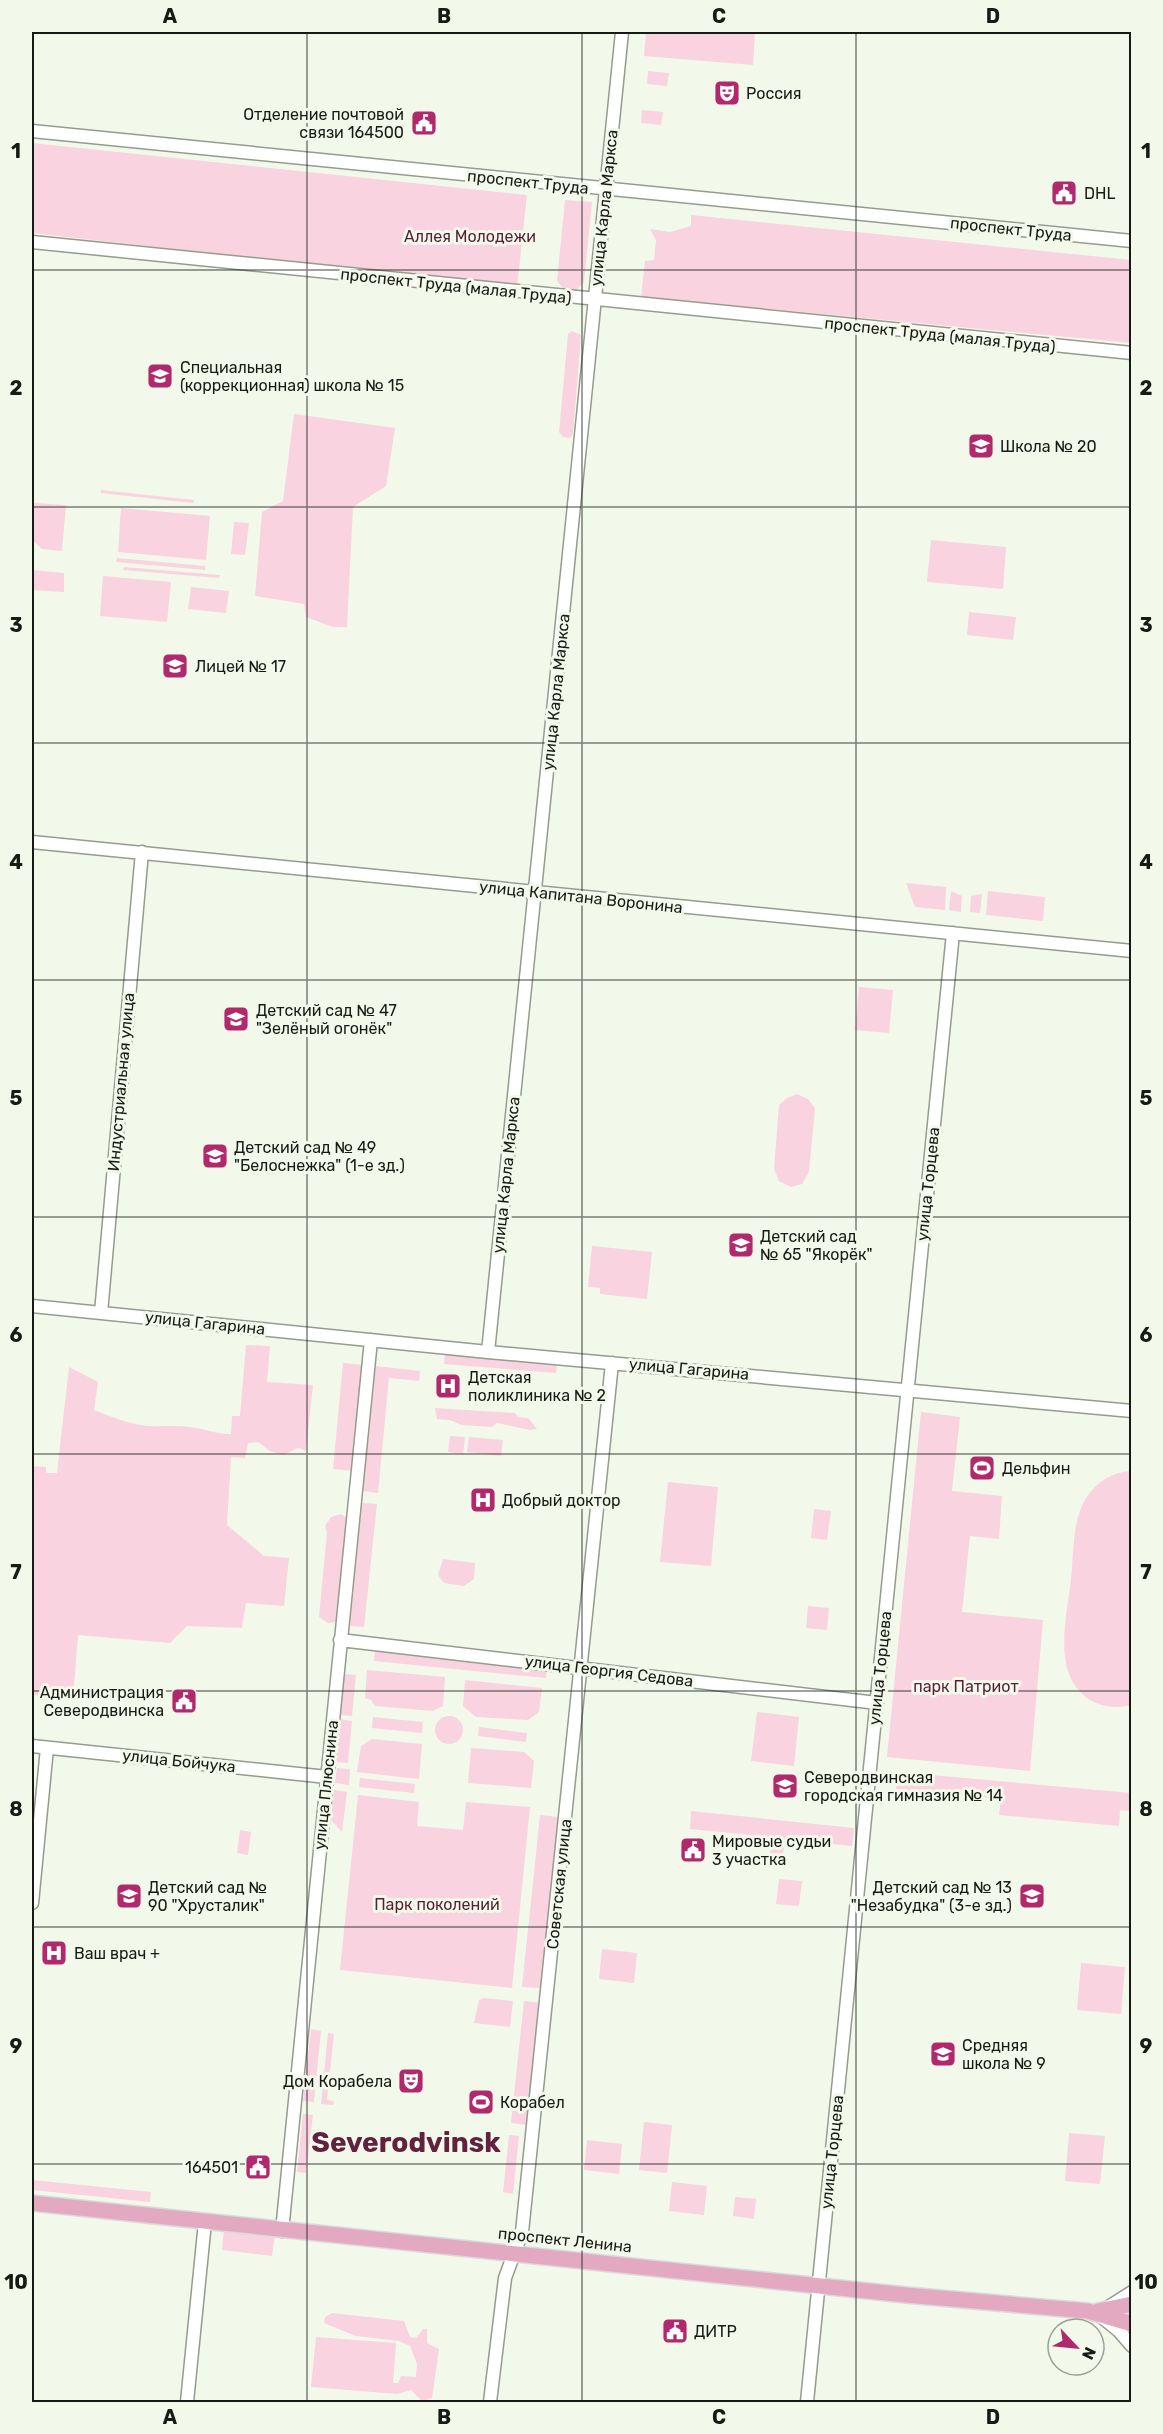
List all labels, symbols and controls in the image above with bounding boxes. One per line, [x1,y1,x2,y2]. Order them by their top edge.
text: A [163,4,178,28]
text: B [437,4,451,28]
text: C [712,4,726,28]
text: D [986,4,1000,28]
theatre icon: Россия [712,78,742,108]
place label: Россия [746,84,802,103]
place label: Отделение почтовой связи 164500 [243,105,404,142]
public building icon: Отделение почтовой связи 164500 [409,108,439,138]
street label: улица Карла Маркса [586,129,622,287]
text: 1 [11,139,21,163]
text: 1 [1141,139,1151,163]
street label: проспект Труда [466,166,590,198]
public building icon: DHL [1049,178,1079,208]
place label: DHL [1084,184,1115,203]
street label: проспект Труда [949,213,1073,245]
park label: Аллея Молодежи [404,227,536,246]
street label: проспект Труда (малая Труда) [340,264,572,308]
street label: проспект Труда (малая Труда) [824,313,1056,357]
place label: Специальная (коррекционная) школа № 15 [180,358,404,395]
school or university icon: Специальная (коррекционная) школа № 15 [145,361,175,391]
text: 2 [10,376,23,400]
text: 2 [1140,376,1153,400]
school or university icon: Школа № 20 [966,431,996,461]
place label: Школа № 20 [1000,437,1097,456]
text: 3 [9,613,23,637]
street label: улица Карла Маркса [538,613,574,771]
text: 3 [1139,613,1153,637]
school or university icon: Лицей № 17 [160,651,190,681]
place label: Лицей № 17 [195,657,286,676]
text: 4 [9,850,23,874]
text: 4 [1139,850,1153,874]
street label: улица Капитана Воронина [478,877,684,917]
street label: Индустриальная улица [104,992,138,1172]
place label: Детский сад № 47 "Зелёный огонёк" [256,1001,397,1038]
school or university icon: Детский сад № 47 "Зелёный огонёк" [221,1004,251,1034]
text: 5 [10,1086,23,1110]
text: 5 [1140,1086,1153,1110]
street label: улица Карла Маркса [488,1096,524,1254]
street label: улица Торцева [913,1126,943,1242]
place label: Детский сад № 49 "Белоснежка" (1-е зд.) [234,1138,405,1175]
school or university icon: Детский сад № 49 "Белоснежка" (1-е зд.) [200,1141,230,1171]
place label: Детский сад № 65 "Якорёк" [760,1227,872,1264]
school or university icon: Детский сад № 65 "Якорёк" [726,1230,756,1260]
street label: улица Гагарина [144,1307,266,1339]
text: 6 [9,1323,23,1347]
text: 6 [1139,1323,1153,1347]
street label: улица Гагарина [628,1354,750,1384]
place label: Детская поликлиника № 2 [468,1368,606,1405]
hospital icon: Детская поликлиника № 2 [433,1371,463,1401]
sports icon: Дельфин [967,1453,997,1483]
place label: Дельфин [1002,1459,1070,1478]
hospital icon: Добрый доктор [468,1485,498,1515]
place label: Добрый доктор [502,1491,621,1510]
text: 7 [10,1560,22,1584]
text: 7 [1140,1560,1152,1584]
street label: улица Торцева [865,1610,895,1726]
street label: улица Георгия Седова [524,1651,694,1691]
park label: парк Патриот [913,1677,1019,1696]
place label: Администрация Северодвинска [40,1683,164,1720]
public building icon: Администрация Северодвинска [169,1686,199,1716]
street label: улица Плюснина [310,1719,342,1851]
street label: улица Бойчука [121,1746,237,1776]
place label: Северодвинская городская гимназия № 14 [804,1768,1003,1805]
school or university icon: Северодвинская городская гимназия № 14 [770,1771,800,1801]
text: 8 [9,1797,23,1821]
text: 8 [1139,1797,1153,1821]
street label: Советская улица [543,1818,575,1950]
place label: Мировые судьи 3 участка [712,1832,831,1869]
public building icon: Мировые судьи 3 участка [678,1835,708,1865]
place label: Детский сад № 90 "Хрусталик" [148,1878,267,1915]
place label: Детский сад № 13 "Незабудка" (3-е зд.) [851,1878,1012,1915]
school or university icon: Детский сад № 90 "Хрусталик" [114,1881,144,1911]
school or university icon: Детский сад № 13 "Незабудка" (3-е зд.) [1017,1881,1047,1911]
park label: Парк поколений [374,1895,500,1914]
hospital icon: Ваш врач + [39,1938,69,1968]
place label: Ваш врач + [74,1944,160,1963]
text: 9 [10,2034,23,2058]
text: 9 [1140,2034,1153,2058]
place label: Средняя школа № 9 [962,2036,1046,2073]
school or university icon: Средняя школа № 9 [928,2039,958,2069]
theatre icon: Дом Корабела [396,2066,426,2096]
place label: Дом Корабела [283,2072,392,2091]
sports icon: Корабел [466,2087,496,2117]
place label: Корабел [500,2093,565,2112]
street label: улица Торцева [817,2094,847,2210]
district label: Severodvinsk [311,2126,501,2159]
public building icon: 164501 [243,2152,273,2182]
place label: 164501 [185,2158,238,2177]
street label: проспект Ленина [497,2224,633,2256]
text: 10 [4,2270,28,2294]
text: 10 [1134,2270,1158,2294]
public building icon: ДИТР [660,2316,690,2346]
north arrow [1046,2317,1106,2377]
place label: ДИТР [694,2322,737,2341]
text: N [1078,2344,1100,2363]
text: A [163,2405,178,2429]
text: B [437,2405,451,2429]
text: C [712,2405,726,2429]
text: D [986,2405,1000,2429]

